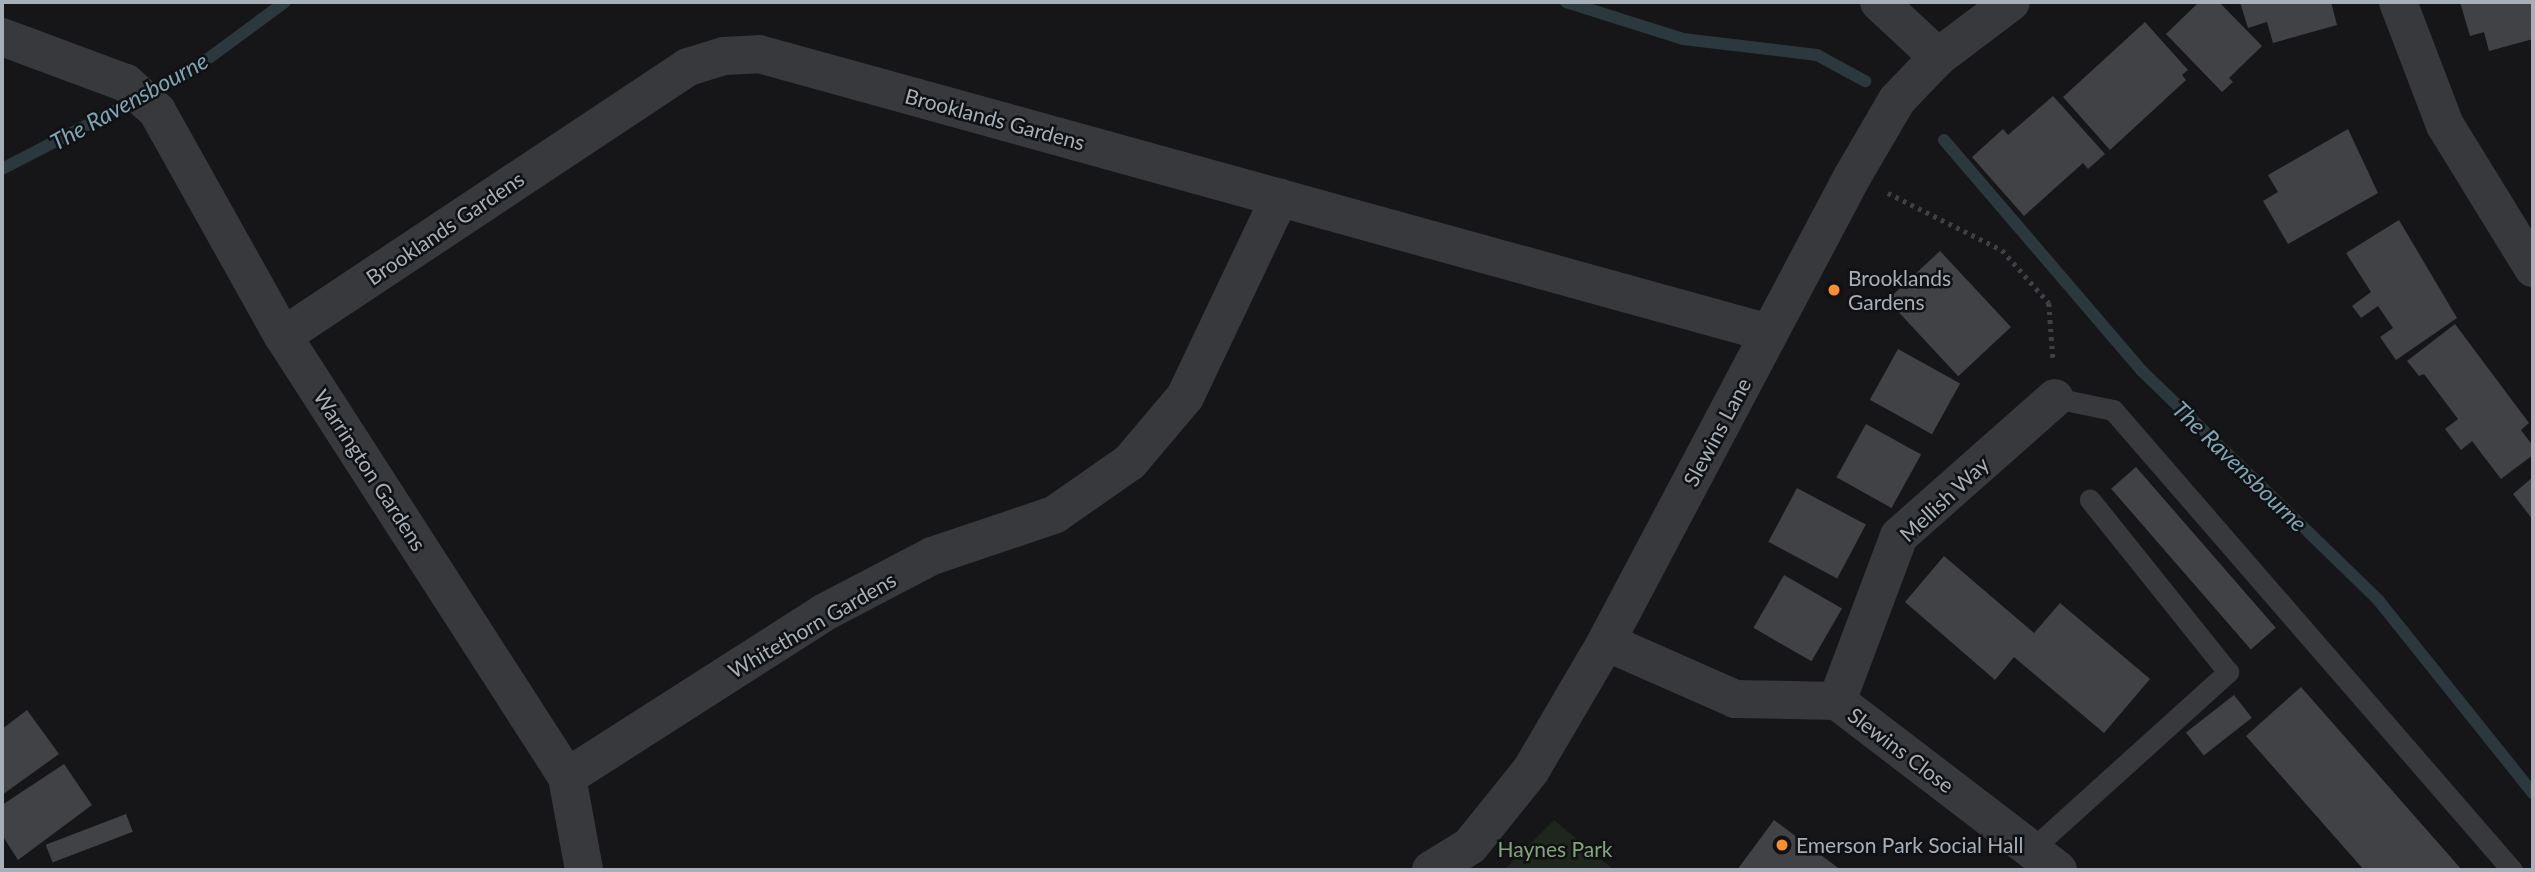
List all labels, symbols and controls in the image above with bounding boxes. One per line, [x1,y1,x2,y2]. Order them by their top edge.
water label: The Ravensbourne [45,46,213,156]
street label: Brooklands Gardens [902,83,1088,155]
street label: Brooklands Gardens [361,166,529,290]
place label: Brooklands Gardens [1848,265,1951,315]
marker: Brooklands Gardens [1826,282,1842,298]
street label: Slewins Lane [1678,374,1756,490]
street label: Warrington Gardens [308,385,432,555]
water label: The Ravensbourne [2167,395,2313,537]
street label: Mellish Way [1894,451,1994,547]
street label: Whitethorn Gardens [724,567,900,683]
street label: Slewins Close [1843,702,1959,798]
place label: Emerson Park Social Hall [1796,832,2023,858]
park label: Haynes Park [1497,836,1613,862]
marker: Emerson Park Social Hall [1774,837,1790,853]

